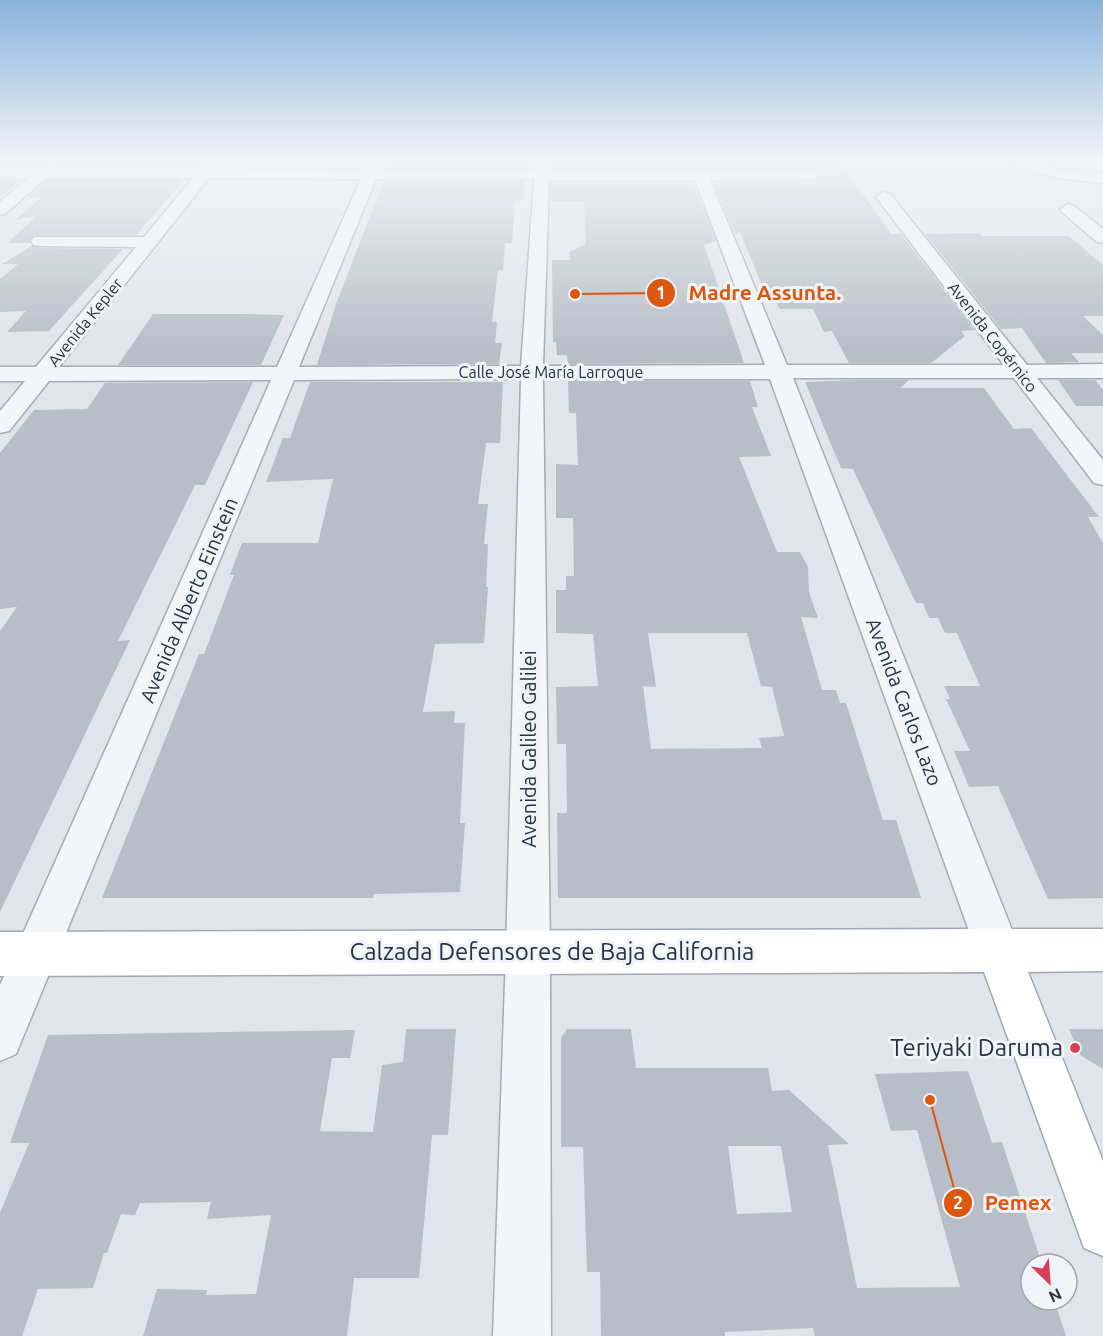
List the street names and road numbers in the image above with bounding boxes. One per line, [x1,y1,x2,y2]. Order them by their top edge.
street label: Avenida Kepler [44,274,126,370]
street label: Avenida Copérnico [945,279,1041,395]
street label: Calle José María Larroque [459,363,643,381]
street label: Avenida Alberto Einstein [135,494,242,706]
street label: Avenida Carlos Lazo [862,615,947,789]
street label: Avenida Galileo Galilei [517,650,540,848]
street label: Calzada Defensores de Baja California [350,938,754,965]

